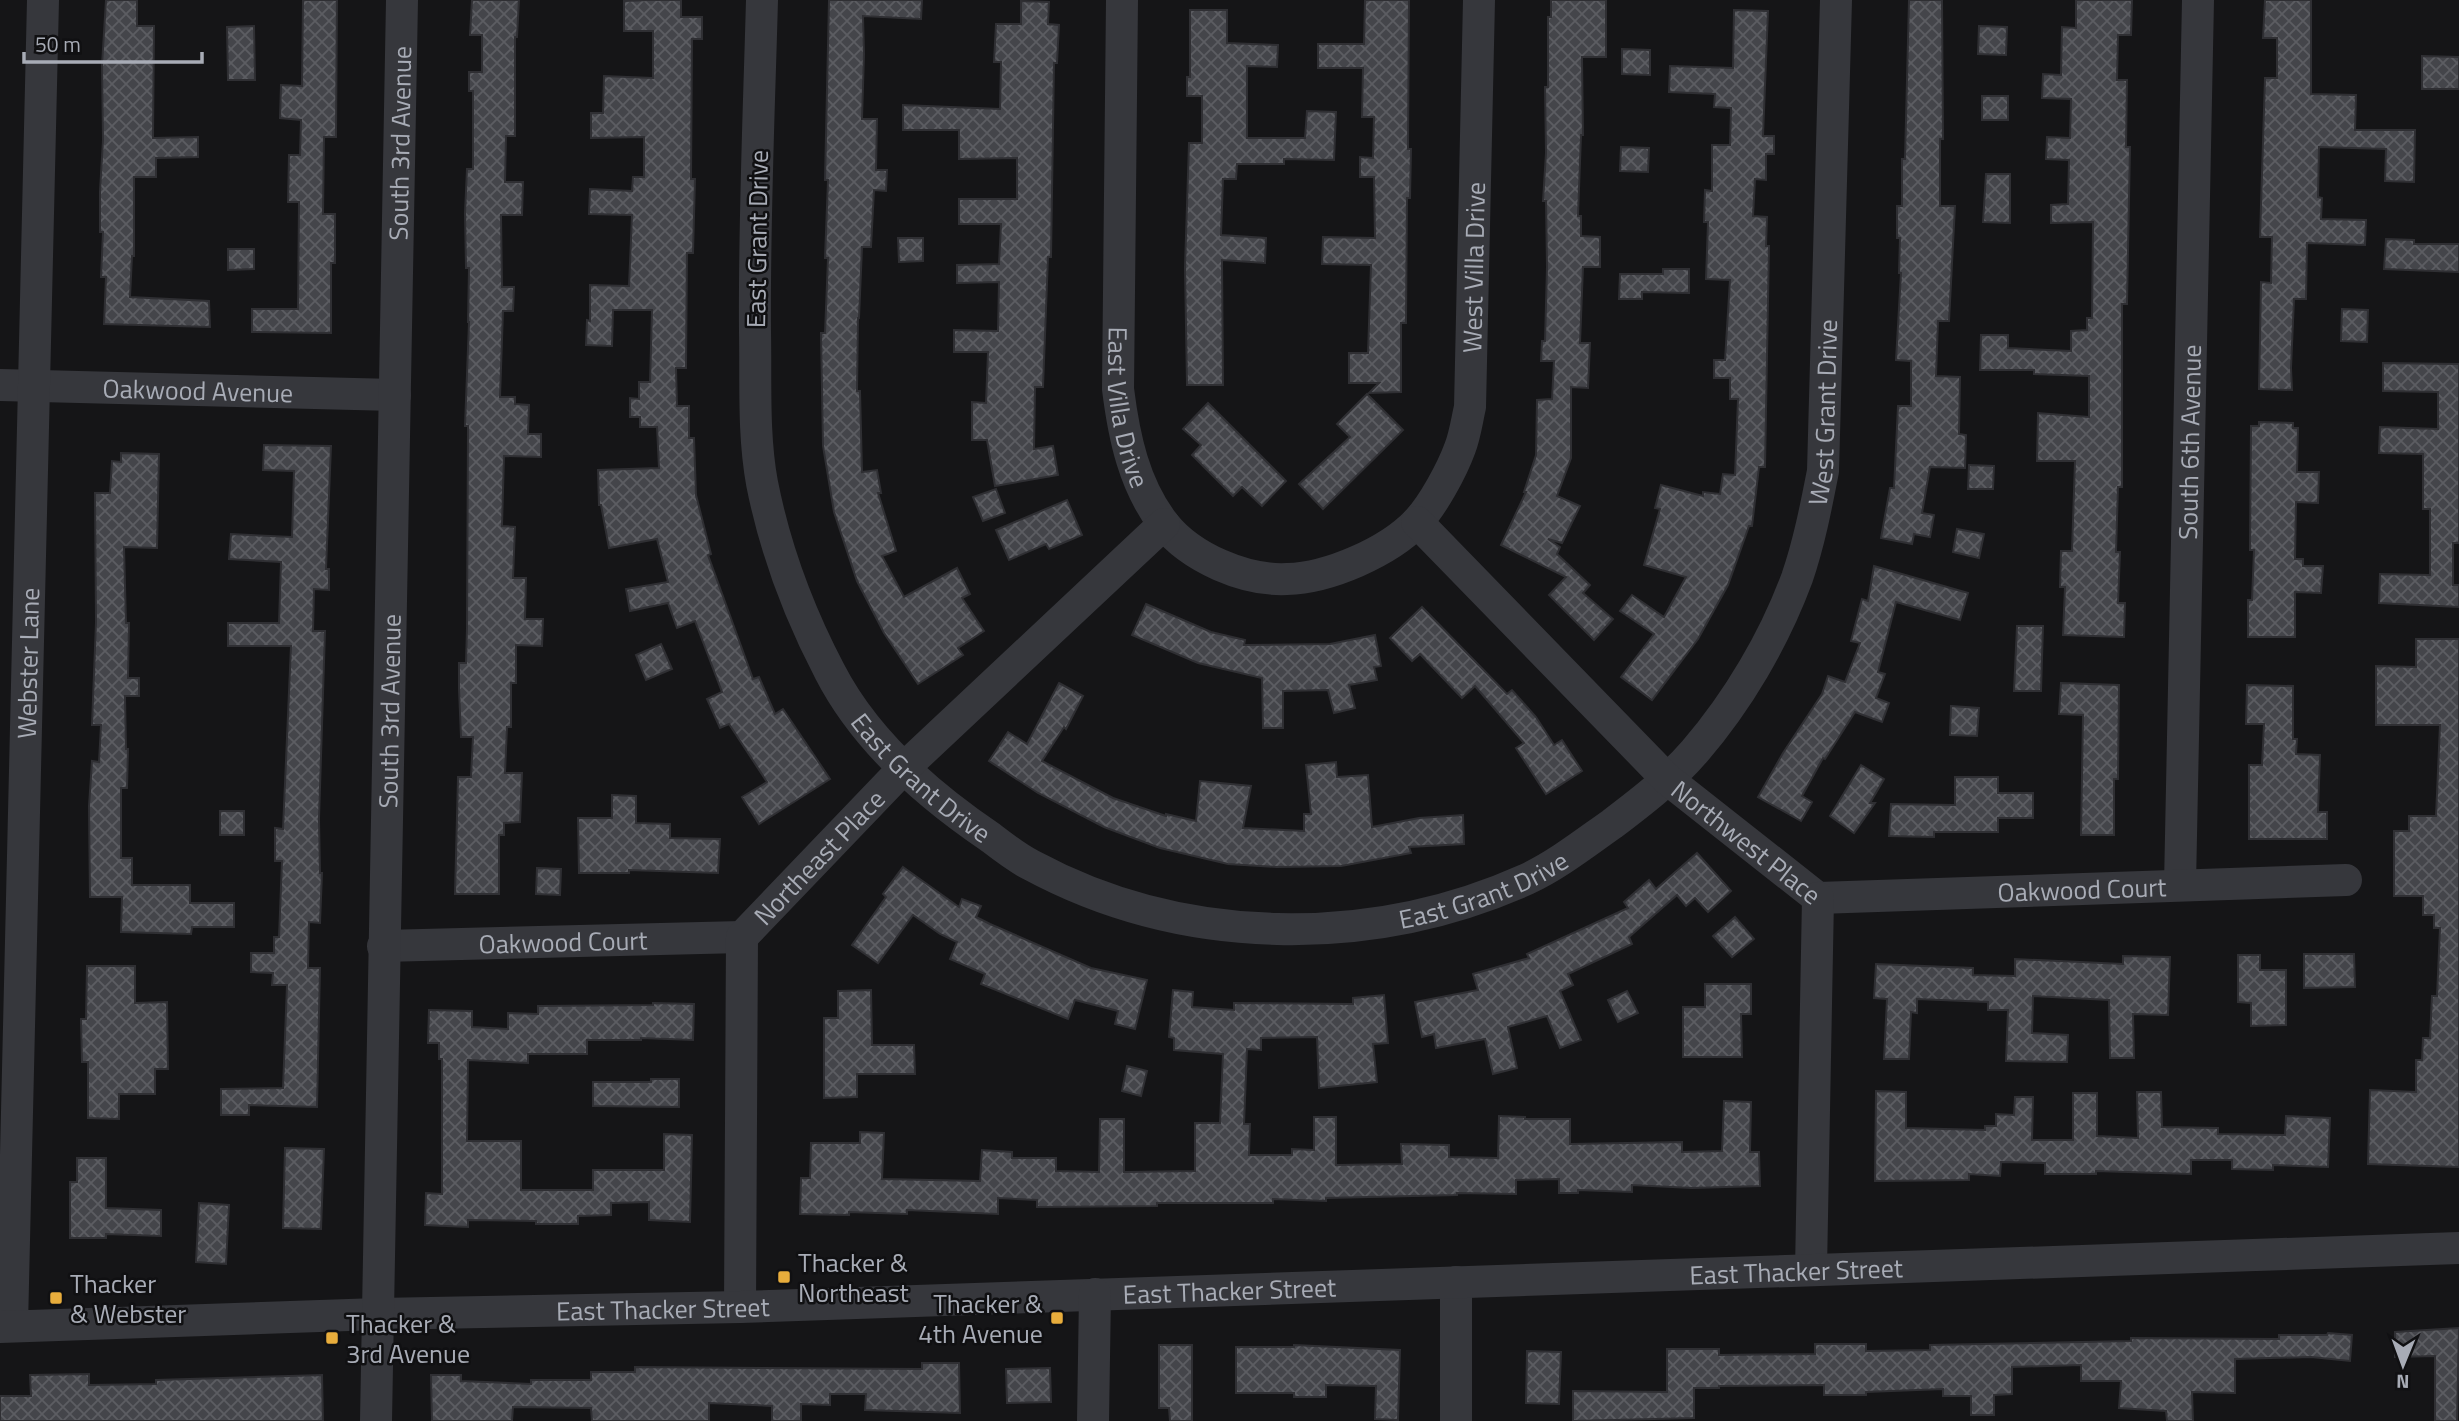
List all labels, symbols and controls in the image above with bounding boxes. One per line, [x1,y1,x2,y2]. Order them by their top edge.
scale bar [24,21,203,65]
text: 50 m [35,28,81,60]
street label: South 3rd Avenue [378,46,421,241]
street label: East Grant Drive [736,150,778,328]
street label: West Villa Drive [1452,181,1494,353]
street label: West Grant Drive [1797,319,1847,509]
street label: East Villa Drive [1098,326,1160,494]
street label: South 6th Avenue [2168,344,2210,540]
street label: Oakwood Avenue [102,368,294,412]
street label: Webster Lane [6,587,49,739]
street label: South 3rd Avenue [368,613,410,809]
street label: East Grant Drive [842,704,999,852]
street label: Northwest Place [1663,770,1830,913]
street label: Northeast Place [744,780,893,934]
street label: East Grant Drive [1395,841,1575,938]
street label: Oakwood Court [1997,867,2167,911]
street label: Oakwood Court [478,920,648,963]
place label: Thacker & Northeast [798,1243,909,1312]
street label: East Thacker Street [1689,1248,1903,1294]
place label: Thacker & Webster [70,1264,186,1333]
street label: East Thacker Street [1122,1267,1337,1313]
marker: Thacker & Northeast [776,1269,792,1285]
place label: Thacker & 4th Avenue [918,1284,1043,1353]
street label: East Thacker Street [556,1287,770,1330]
marker: Thacker & Webster [48,1290,64,1306]
place label: Thacker & 3rd Avenue [346,1304,470,1373]
marker: Thacker & 4th Avenue [1049,1310,1065,1326]
marker: Thacker & 3rd Avenue [324,1330,340,1346]
north arrow [2368,1330,2438,1400]
text: N [2396,1368,2410,1397]

